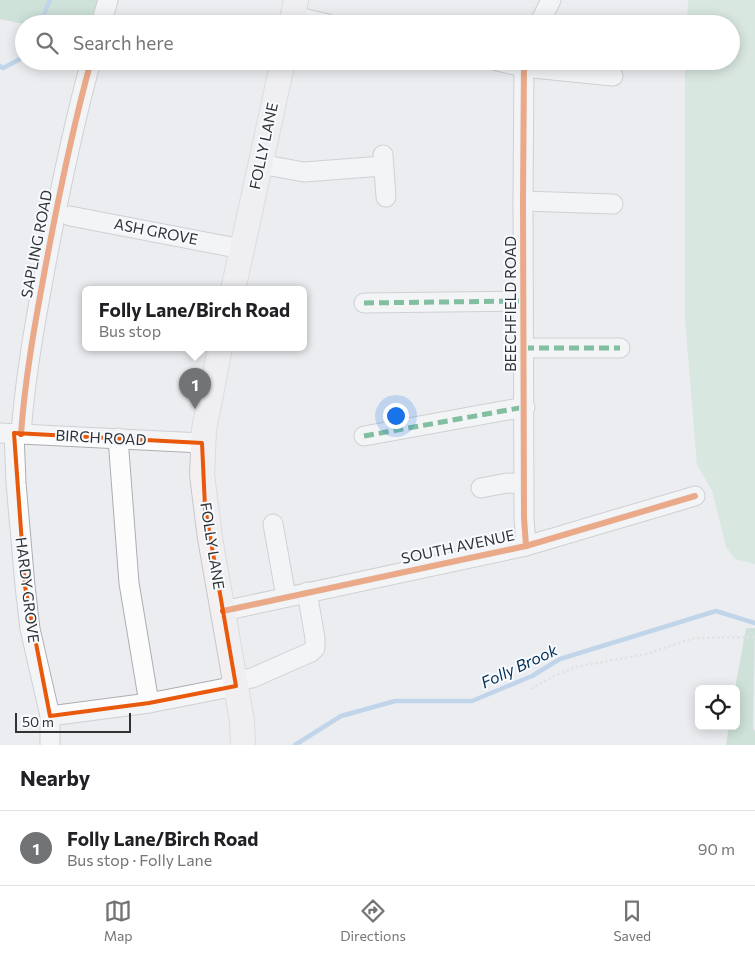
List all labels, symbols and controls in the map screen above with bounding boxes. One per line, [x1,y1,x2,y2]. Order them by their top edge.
search box [15,15,740,70]
icon: search [33,29,61,57]
text: Search here [73,31,173,54]
street label: FOLLY LANE [245,101,281,191]
street label: SAPLING ROAD [17,188,55,299]
street label: ASH GROVE [113,214,200,248]
street label: BEECHFIELD ROAD [501,236,519,372]
popup [82,286,307,351]
text: Folly Lane/Birch Road [99,298,290,321]
text: Bus stop [99,321,161,340]
pin: 1 [179,368,211,409]
your location [383,403,409,429]
street label: BIRCH ROAD [55,426,147,448]
street label: FOLLY LANE [197,501,229,591]
street label: SOUTH AVENUE [399,525,516,567]
street label: HARDY GROVE [13,536,43,644]
water label: Folly Brook [478,639,560,692]
map controls [695,685,740,730]
button: locate [695,685,740,730]
scale bar [15,710,131,733]
text: 50 m [22,713,54,730]
text: Nearby [20,765,90,790]
text: Folly Lane/Birch Road [67,827,258,850]
text: 1 [32,839,40,858]
text: 90 m [698,839,735,858]
text: Bus stop · Folly Lane [67,850,212,869]
tab: Map [104,897,133,944]
tab: Directions [340,897,406,944]
tab: Saved [613,897,651,944]

